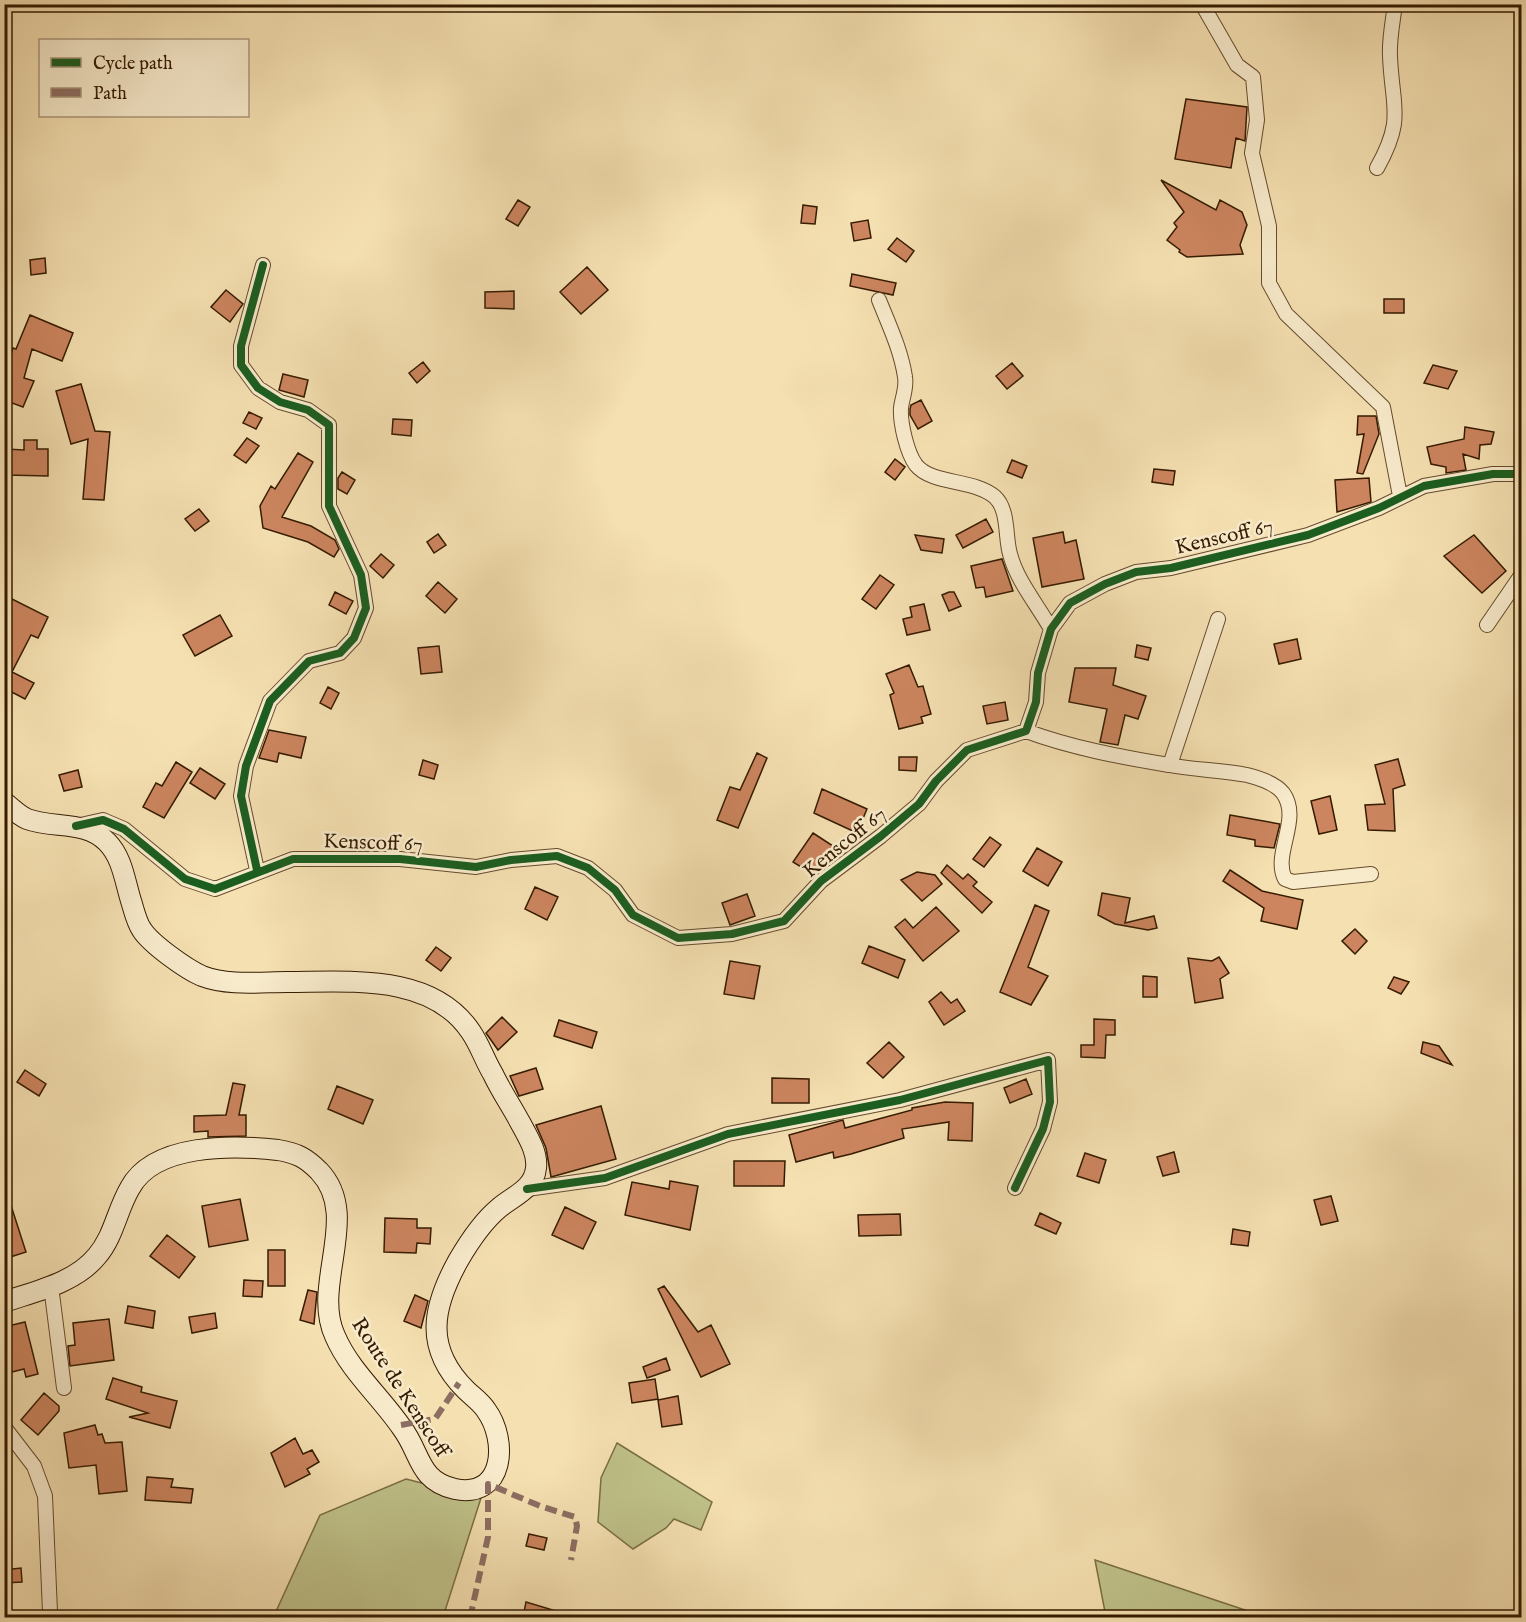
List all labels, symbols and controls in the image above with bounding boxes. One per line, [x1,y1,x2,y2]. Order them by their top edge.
legend [39,39,249,117]
text: Cycle path [93,53,173,76]
text: Path [93,83,127,106]
street label: Kenscoff 67 [1173,513,1276,562]
street label: Kenscoff 67 [798,801,892,885]
street label: Kenscoff 67 [323,828,423,859]
street label: Route de Kenscoff [345,1313,456,1465]

